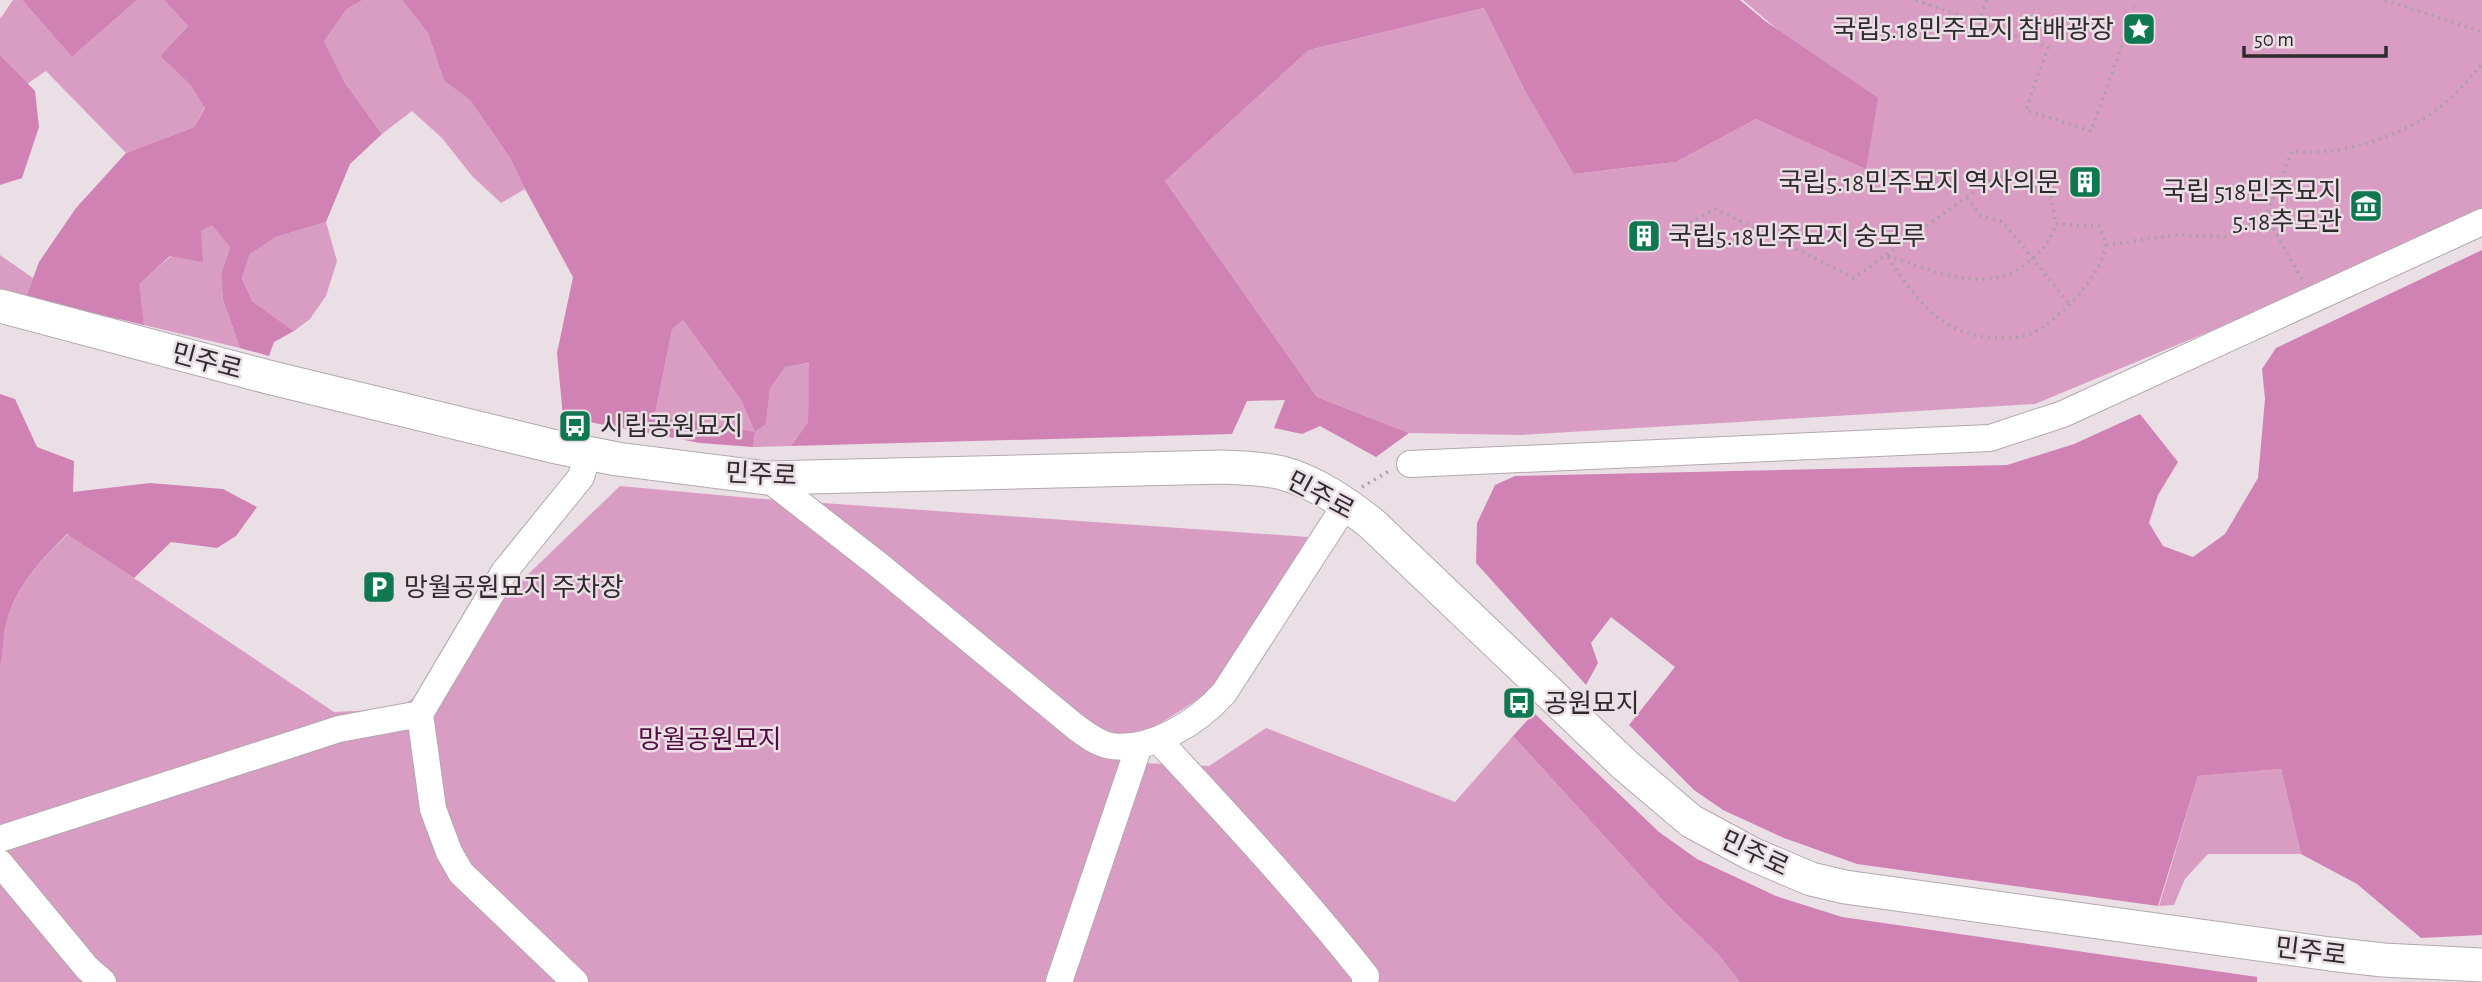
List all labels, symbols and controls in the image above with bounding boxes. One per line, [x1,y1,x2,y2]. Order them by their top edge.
place icon: 국립5.18민주묘지 참배광장 [2120,10,2158,48]
scale bar [2244,14,2386,58]
place label: 국립5.18민주묘지 참배광장 [1832,16,2114,43]
text: 50 m [2254,29,2294,50]
building icon: 국립5.18민주묘지 역사의문 [2066,163,2104,201]
place label: 국립5.18민주묘지 역사의문 [1778,169,2060,196]
place label: 국립 518민주묘지 5.18추모관 [2162,178,2342,235]
museum icon: 국립 518민주묘지 5.18추모관 [2347,187,2385,225]
building icon: 국립5.18민주묘지 숭모루 [1625,217,1663,255]
place label: 국립5.18민주묘지 숭모루 [1668,223,1926,250]
street label: 민주로 [169,339,245,384]
bus stop icon: 시립공원묘지 [556,407,594,445]
place label: 시립공원묘지 [600,413,744,440]
street label: 민주로 [724,459,798,490]
street label: 민주로 [1283,467,1359,524]
parking icon: 망월공원묘지 주차장 [360,568,398,606]
place label: 망월공원묘지 주차장 [404,574,624,601]
bus stop icon: 공원묘지 [1500,684,1538,722]
place label: 공원묘지 [1544,690,1640,717]
park label: 망월공원묘지 [638,726,782,753]
street label: 민주로 [1717,826,1793,881]
street label: 민주로 [2274,934,2348,969]

